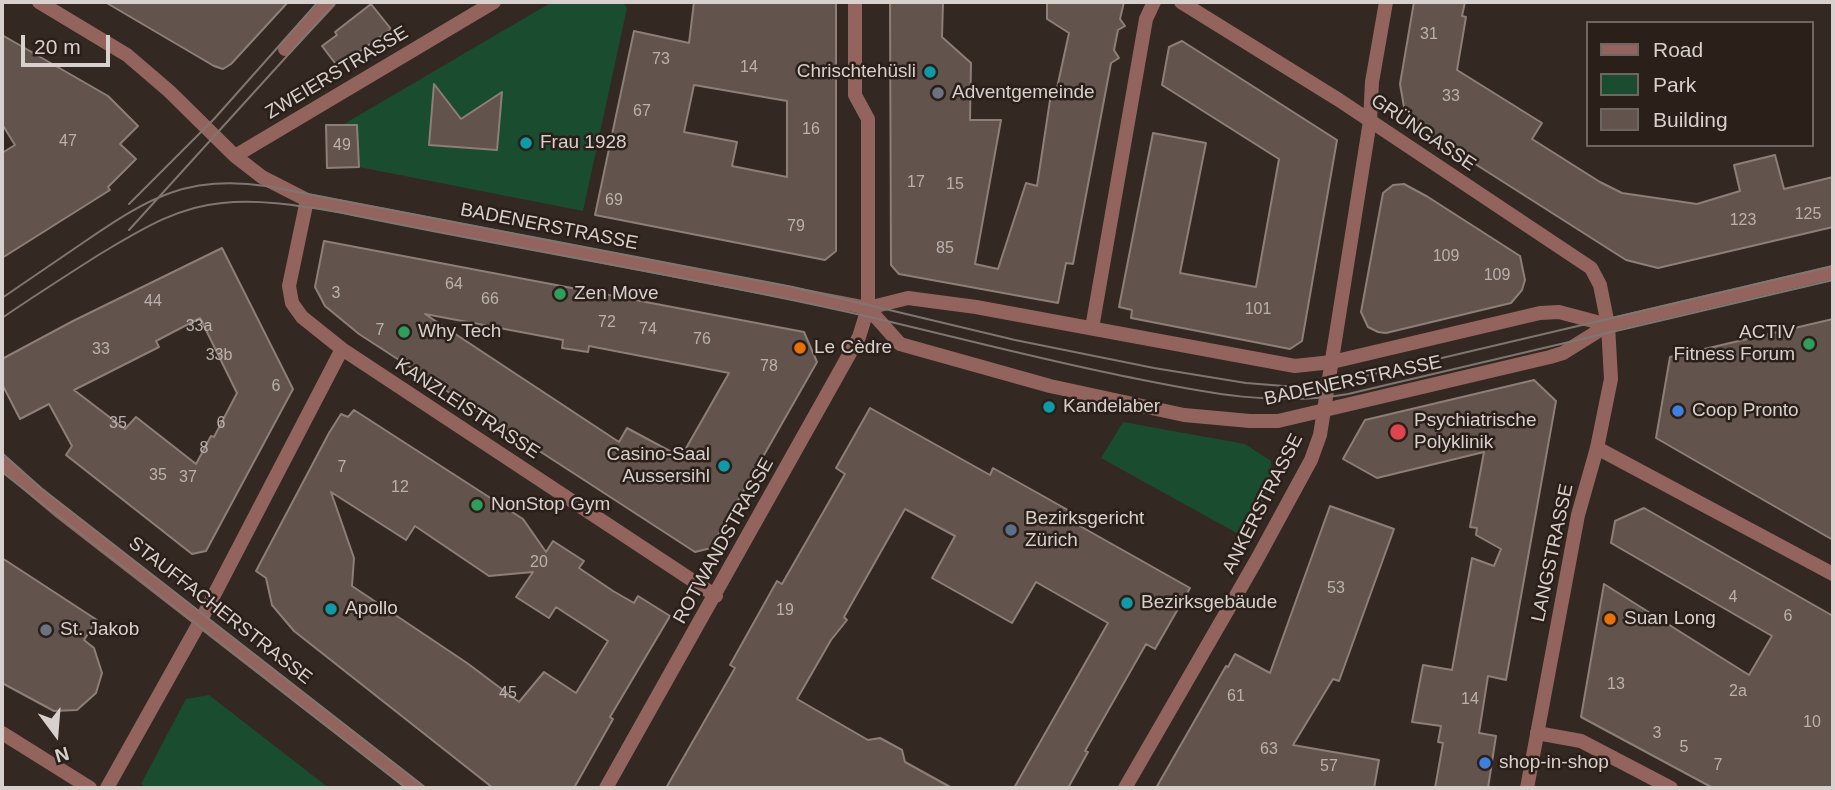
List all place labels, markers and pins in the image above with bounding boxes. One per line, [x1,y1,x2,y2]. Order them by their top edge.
place label: Chrischtehüsli [797,61,916,83]
marker: Chrischtehüsli [922,64,938,80]
place label: Adventgemeinde [952,82,1095,104]
marker: Adventgemeinde [930,85,946,101]
place label: Frau 1928 [540,132,627,154]
marker: Frau 1928 [518,135,534,151]
place label: Zen Move [574,283,658,305]
marker: Zen Move [552,286,568,302]
place label: Why Tech [418,321,501,343]
place label: ACTIV Fitness Forum [1674,322,1795,366]
marker: Why Tech [396,324,412,340]
marker: ACTIV Fitness Forum [1801,336,1817,352]
place label: Le Cèdre [814,337,892,359]
marker: Le Cèdre [792,340,808,356]
place label: Kandelaber [1063,396,1160,418]
marker: Kandelaber [1041,399,1057,415]
place label: Coop Pronto [1692,400,1799,422]
marker: Coop Pronto [1670,403,1686,419]
place label: Psychiatrische Polyklinik [1414,410,1536,454]
marker: Psychiatrische Polyklinik [1388,422,1408,442]
place label: Casino-Saal Aussersihl [607,444,710,488]
marker: Casino-Saal Aussersihl [716,458,732,474]
place label: NonStop Gym [491,494,610,516]
marker: NonStop Gym [469,497,485,513]
place label: Bezirksgericht Zürich [1025,508,1144,552]
marker: Bezirksgericht Zürich [1003,522,1019,538]
place label: Bezirksgebäude [1141,592,1277,614]
marker: Bezirksgebäude [1119,595,1135,611]
place label: Apollo [345,598,398,620]
marker: Apollo [323,601,339,617]
place label: Suan Long [1624,608,1716,630]
marker: Suan Long [1602,611,1618,627]
place label: St. Jakob [60,619,139,641]
marker: St. Jakob [38,622,54,638]
place label: shop-in-shop [1499,752,1609,774]
marker: shop-in-shop [1477,755,1493,771]

